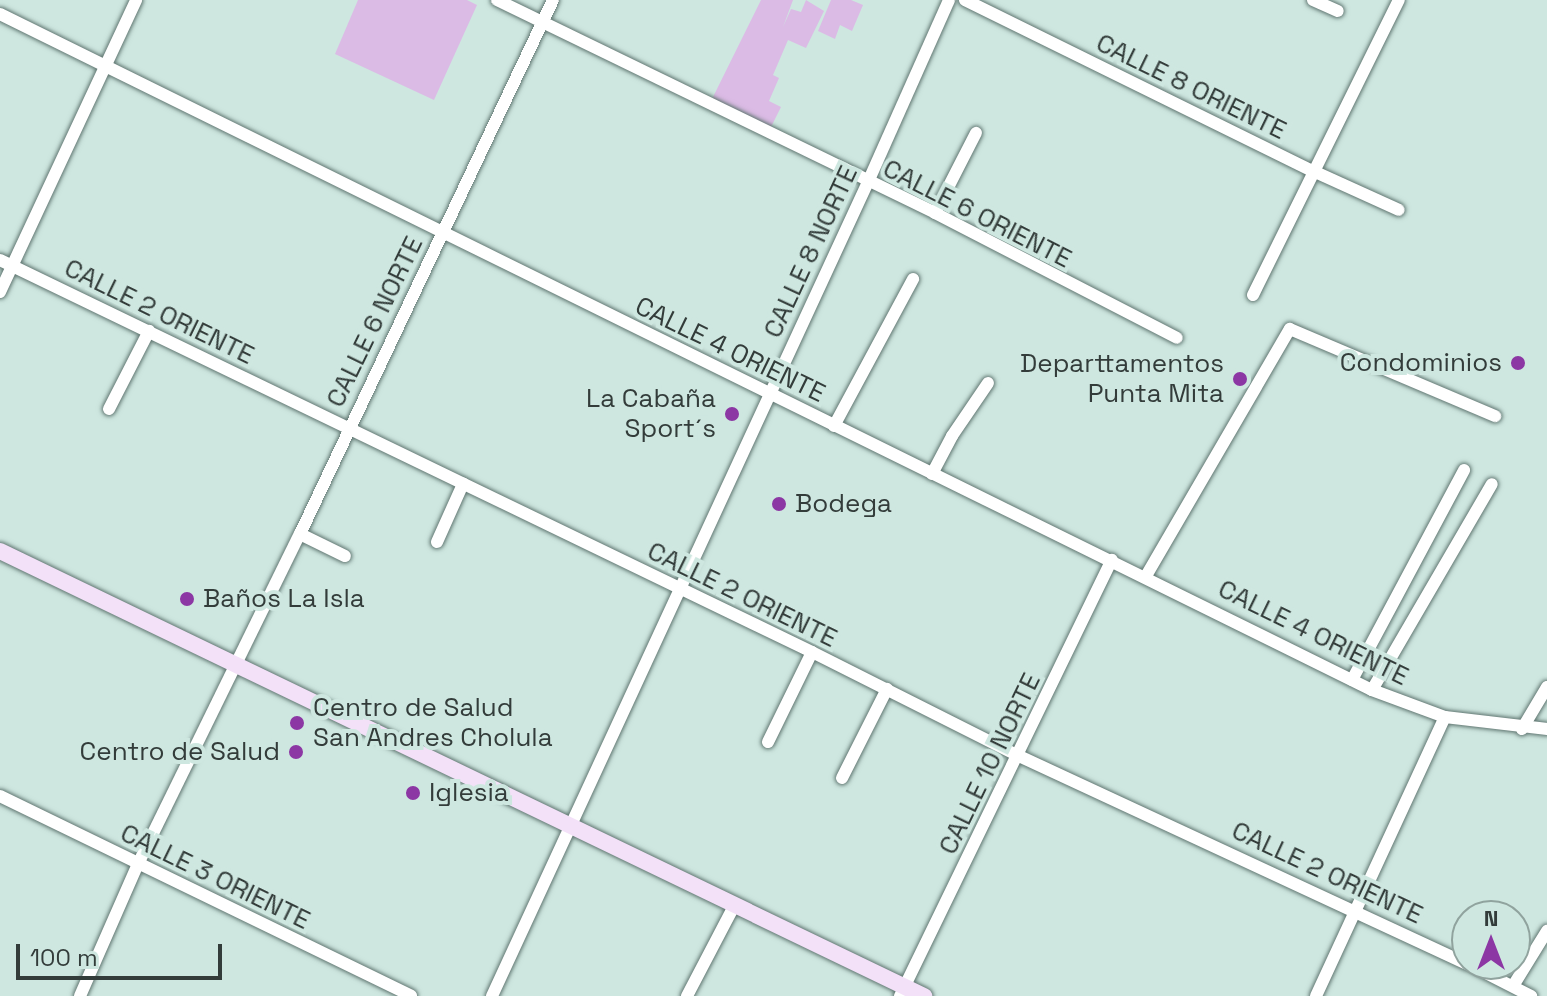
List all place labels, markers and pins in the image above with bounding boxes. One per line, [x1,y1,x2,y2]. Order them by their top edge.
place label: Condominios [1340,347,1502,379]
place label: Departtamentos Punta Mita [1020,348,1224,410]
marker: Condominios [1509,354,1527,372]
marker: Departtamentos Punta Mita [1231,370,1249,388]
place label: La Cabaña Sport´s [586,383,716,444]
marker: La Cabaña Sport´s [723,405,741,423]
place label: Bodega [795,488,892,520]
marker: Bodega [770,495,788,513]
place label: Baños La Isla [203,583,365,615]
marker: Baños La Isla [178,590,196,608]
place label: Centro de Salud San Andres Cholula [313,692,553,754]
marker: Centro de Salud San Andres Cholula [288,714,306,732]
place label: Centro de Salud [80,736,280,768]
marker: Centro de Salud [287,743,305,761]
place label: Iglesia [429,777,509,809]
marker: Iglesia [404,784,422,802]

